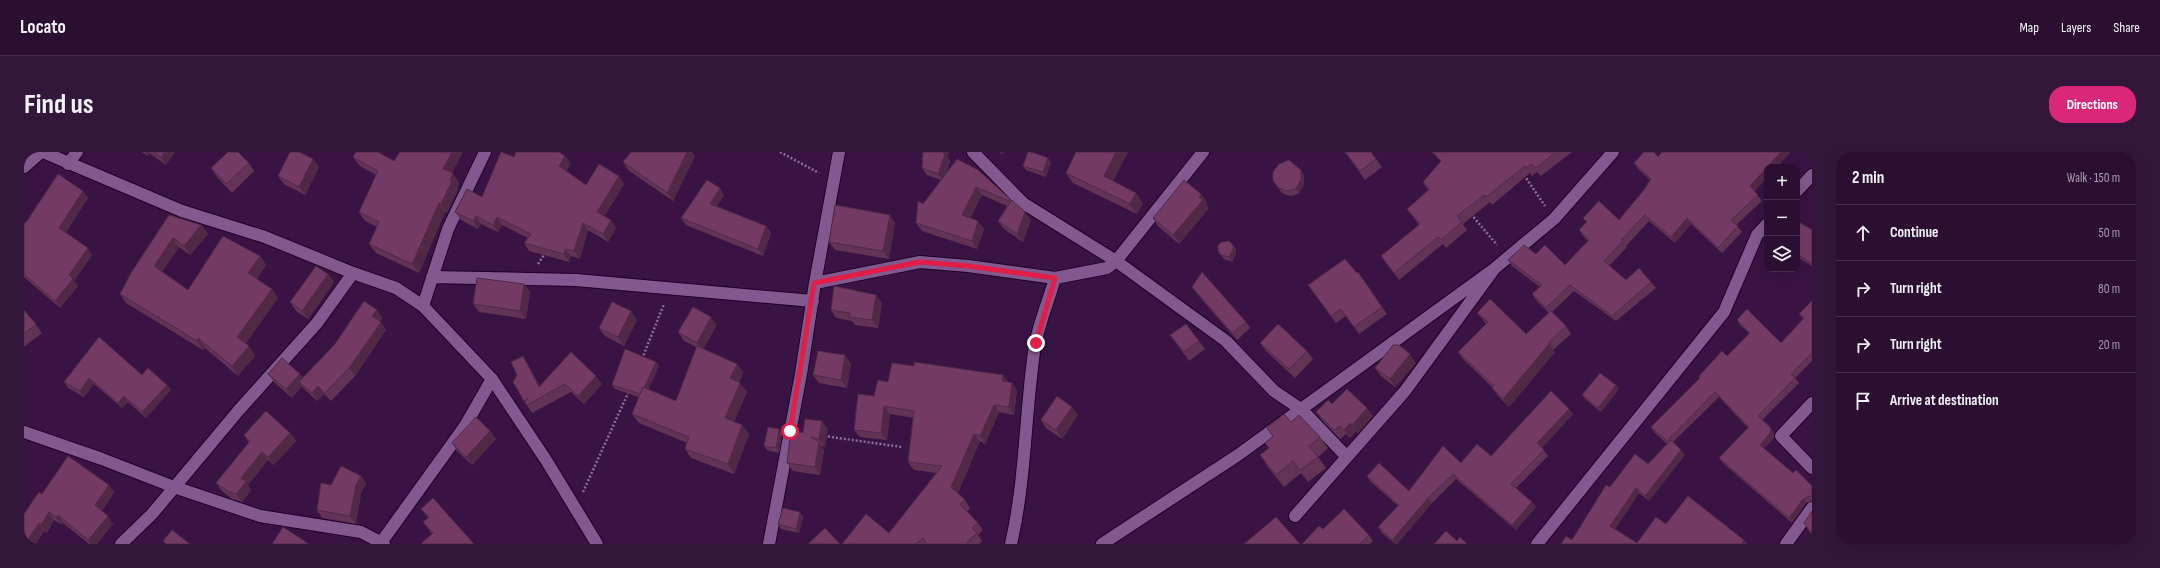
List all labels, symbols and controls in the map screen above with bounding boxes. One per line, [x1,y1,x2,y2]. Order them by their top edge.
text: Locato [20,16,66,39]
text: Map [2019,19,2039,36]
text: Layers [2061,19,2091,36]
text: Share [2113,19,2140,36]
button: Directions [2049,86,2136,123]
text: Find us [24,88,93,121]
map controls [1764,164,1800,272]
button: + [1764,164,1800,200]
text: 2 min [1852,168,1884,188]
text: Walk · 150 m [2067,170,2120,186]
button: − [1764,200,1800,236]
icon: ahead [1852,222,1874,244]
text: Continue [1890,223,1939,242]
text: 50 m [2099,225,2120,241]
button: layers [1764,236,1800,272]
icon: right [1852,278,1874,300]
text: Turn right [1890,279,1942,298]
text: 80 m [2098,281,2120,297]
route end [1027,334,1045,352]
icon: right [1852,334,1874,356]
text: Turn right [1890,335,1942,354]
text: 20 m [2098,337,2120,353]
icon: arrive [1852,390,1874,412]
text: Arrive at destination [1890,391,1999,410]
route start [781,422,799,440]

